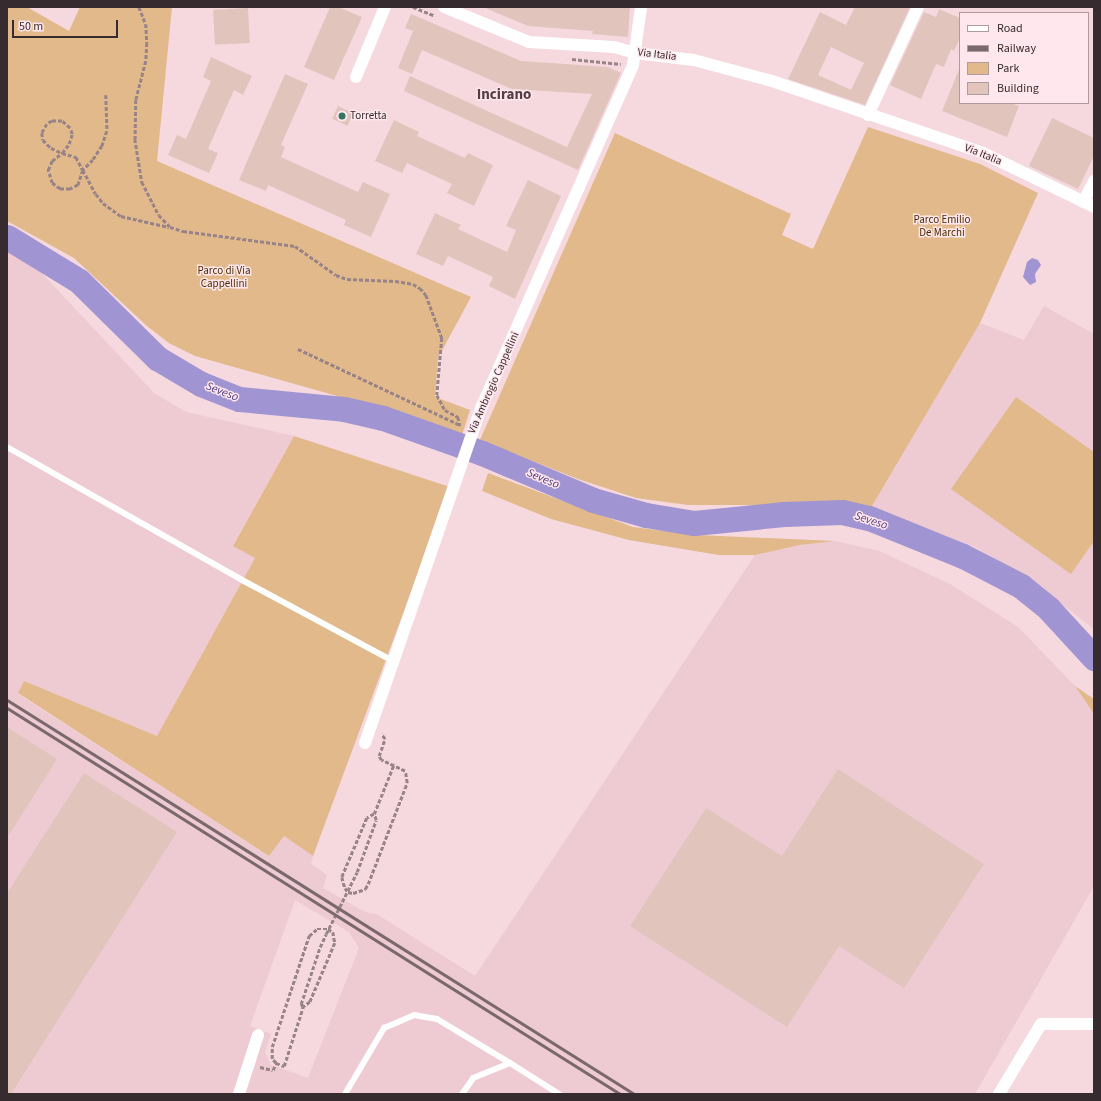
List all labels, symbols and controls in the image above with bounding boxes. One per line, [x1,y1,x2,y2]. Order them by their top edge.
scale bar [14,12,120,38]
legend [959,12,1089,104]
text: 50 m [19,18,43,35]
text: Road [997,20,1023,37]
text: Railway [997,40,1036,57]
street label: Via Italia [637,46,677,64]
text: Park [997,60,1019,77]
text: Building [997,80,1039,97]
district label: Incirano [477,86,531,104]
place label: Torretta [350,109,387,123]
marker: Torretta [337,111,347,121]
street label: Via Italia [962,142,1004,168]
park label: Parco Emilio De Marchi [913,214,971,240]
park label: Parco di Via Cappellini [198,265,250,291]
street label: Via Ambrogio Cappellini [466,330,522,436]
water label: Seveso [204,379,240,405]
water label: Seveso [525,466,561,492]
water label: Seveso [853,509,889,533]

